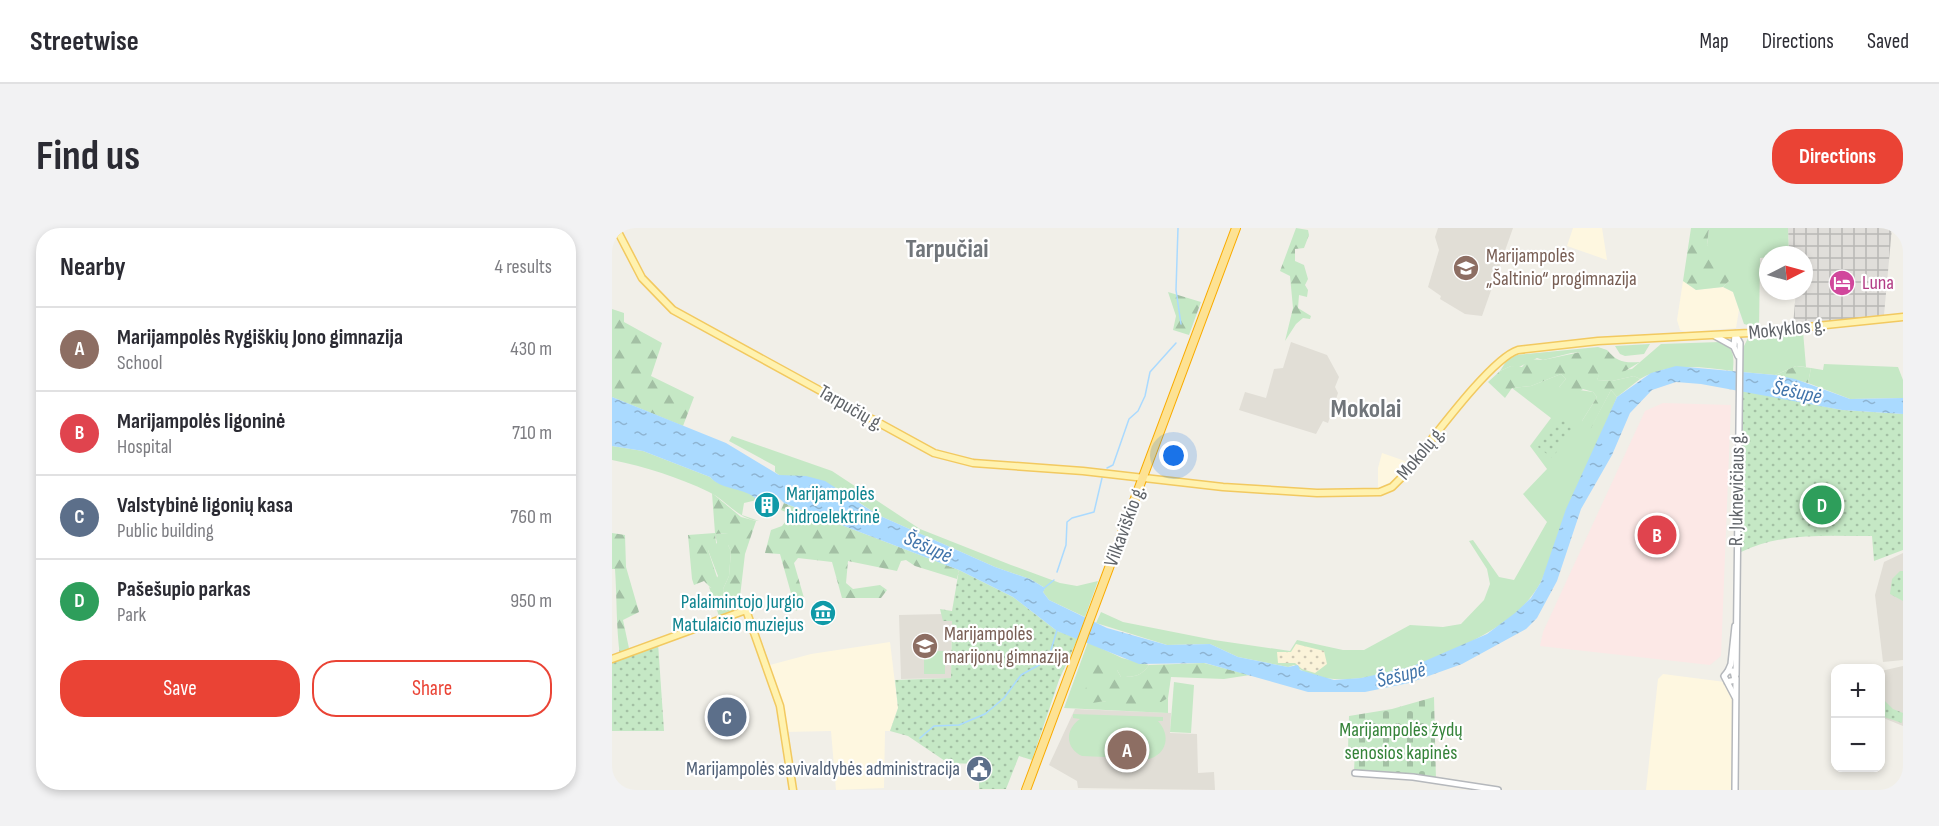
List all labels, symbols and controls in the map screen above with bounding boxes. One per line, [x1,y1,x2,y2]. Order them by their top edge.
text: Streetwise [30,25,139,58]
text: Map [1699,29,1729,54]
text: Directions [1762,29,1834,54]
text: Saved [1867,29,1909,54]
button: Directions [1772,129,1903,184]
text: Find us [36,131,140,182]
district label: Tarpučiai [905,234,989,265]
place label: Marijampolės „Šaltinio“ progimnazija [1486,244,1637,291]
north arrow [1759,246,1813,300]
text: Nearby [60,252,126,283]
school or university icon: Marijampolės „Šaltinio“ progimnazija [1451,253,1481,283]
text: 4 results [495,255,552,279]
hotel icon: Luna [1827,268,1857,298]
place label: Luna [1862,271,1894,295]
street label: Mokyklos g. [1747,313,1827,345]
text: Marijampolės Rygiškių Jono gimnazija [117,324,403,351]
text: A [75,337,84,361]
text: 430 m [510,337,552,361]
text: School [117,351,162,375]
water label: Šešupė [1770,375,1824,409]
street label: Tarpučių g. [814,380,888,436]
district label: Mokolai [1331,394,1401,425]
text: Marijampolės ligoninė [117,408,285,435]
text: B [75,421,84,445]
text: 710 m [512,421,552,445]
street label: Mokolų g. [1392,421,1450,485]
street label: R. Juknevičiaus g. [1724,432,1750,546]
text: Hospital [117,435,172,459]
your location [1159,441,1188,470]
place label: Marijampolės hidroelektrinė [786,482,880,529]
street label: Vilkaviškio g. [1099,482,1151,570]
pin: D [1802,482,1842,528]
building icon: Marijampolės hidroelektrinė [752,490,782,520]
text: Valstybinė ligonių kasa [117,492,293,519]
text: C [74,505,85,529]
text: 760 m [510,505,552,529]
pin: B [1638,512,1676,558]
text: Public building [117,519,214,543]
water label: Šešupė [900,525,956,569]
text: Pašešupio parkas [117,576,251,603]
text: D [74,589,85,613]
text: 950 m [510,589,552,613]
place label: Palaimintojo Jurgio Matulaičio muziejus [672,590,804,637]
museum icon: Palaimintojo Jurgio Matulaičio muziejus [808,598,838,628]
text: Park [117,603,146,627]
place label: Marijampolės marijonų gimnazija [944,622,1069,669]
school or university icon: Marijampolės marijonų gimnazija [910,631,940,661]
water label: Šešupė [1374,657,1428,693]
button: Save [60,660,300,717]
button: Share [312,660,552,717]
map controls [1831,664,1885,772]
button: + [1831,664,1885,718]
pin: C [708,694,746,740]
park label: Marijampolės žydų senosios kapinės [1339,718,1463,765]
button: − [1831,718,1885,772]
pin: A [1108,728,1146,772]
public building icon: Marijampolės savivaldybės administracija [964,754,994,784]
place label: Marijampolės savivaldybės administracija [686,757,960,781]

